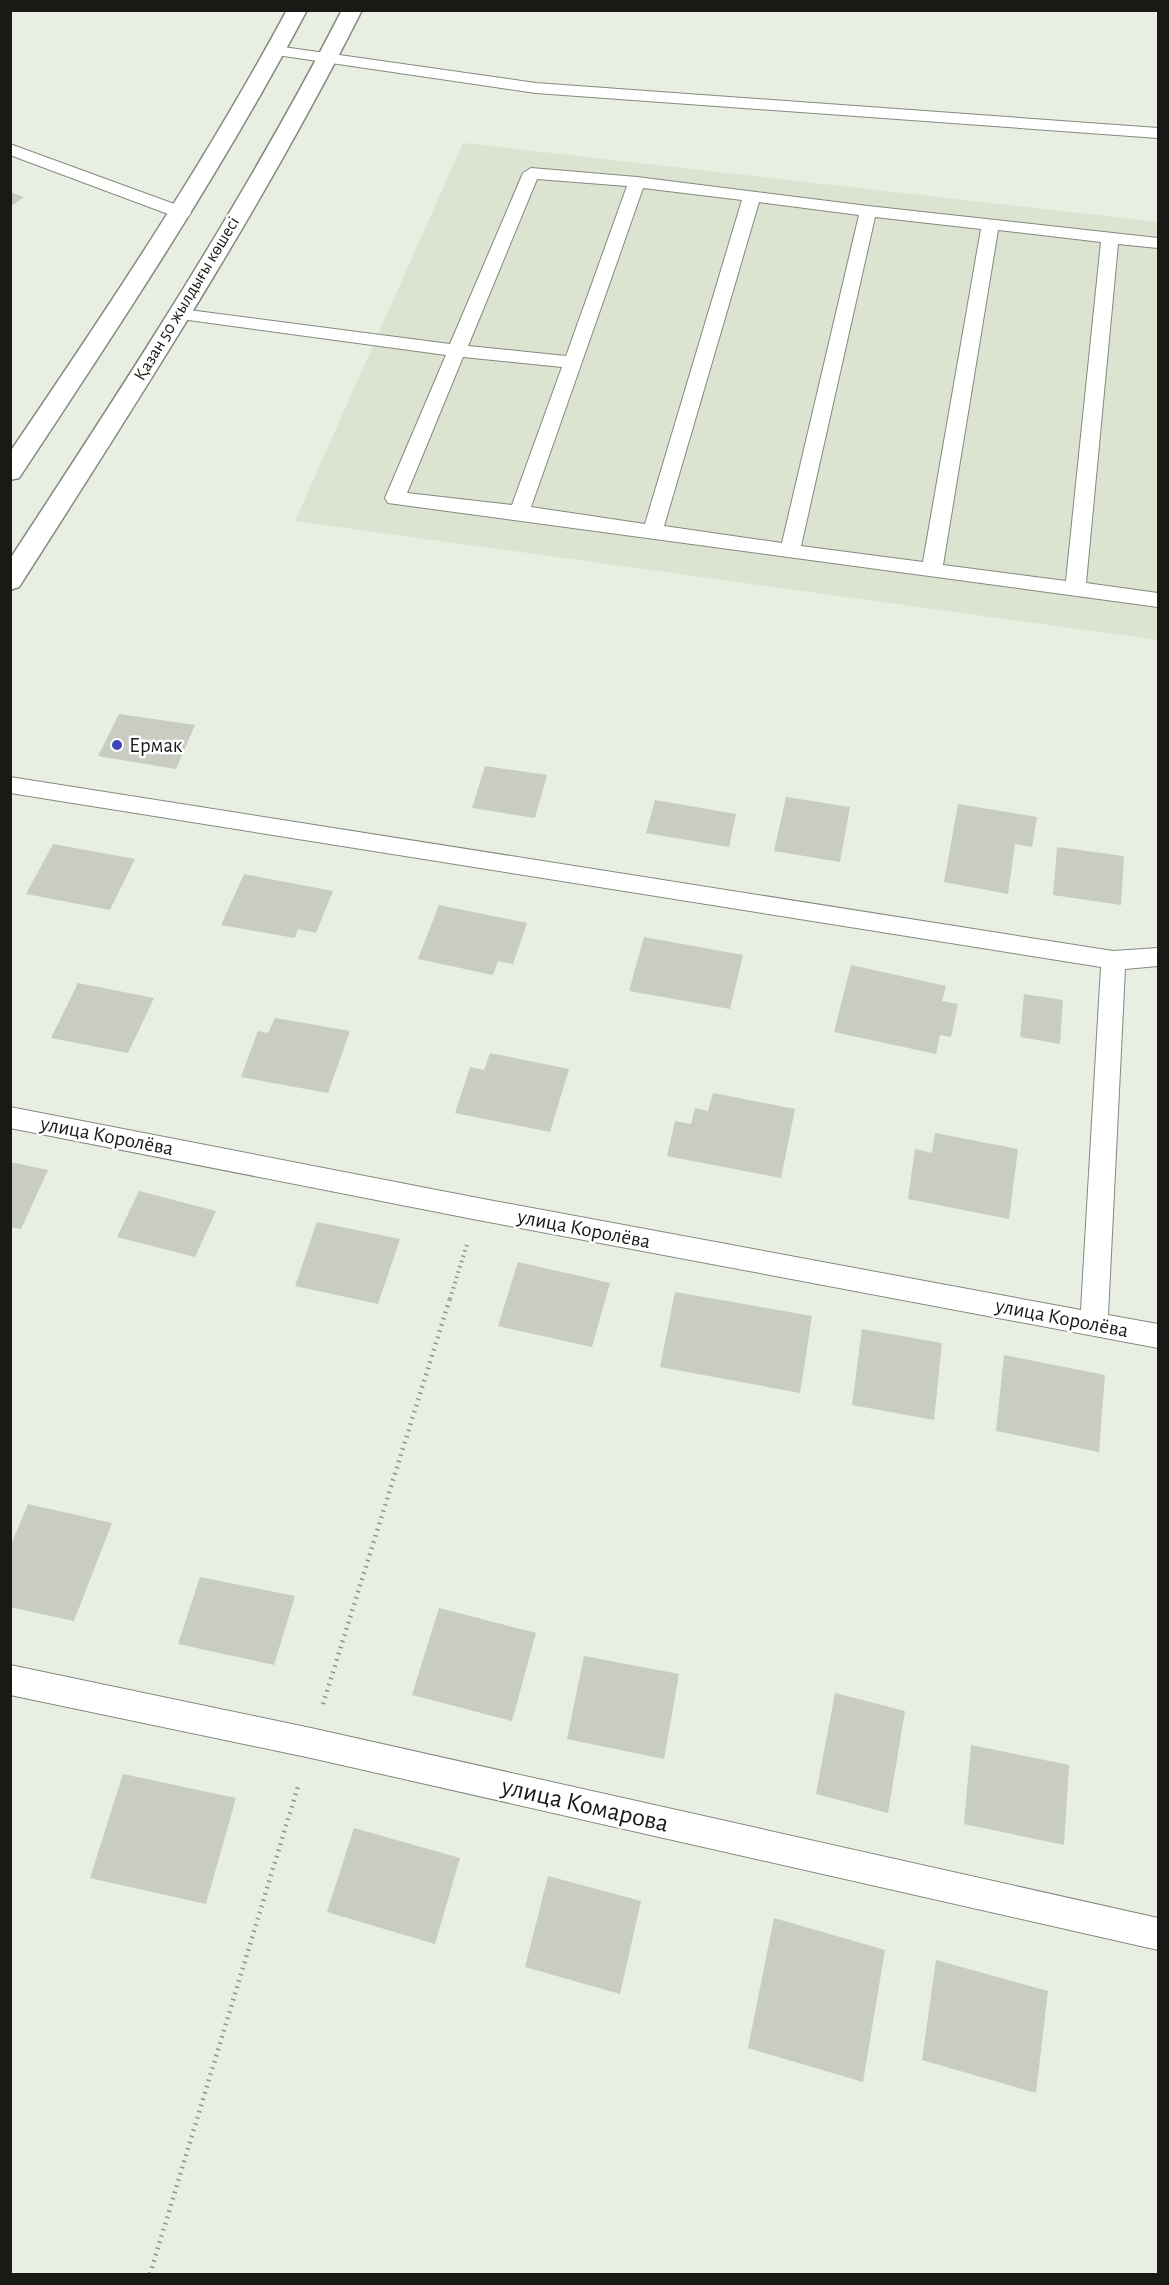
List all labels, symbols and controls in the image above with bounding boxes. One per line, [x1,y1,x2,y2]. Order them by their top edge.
street label: Қазан 50 жылдығы көшесі [131,214,243,384]
place label: Ермак [129,735,183,756]
marker: Ермак [110,738,124,752]
street label: улица Королёва [38,1113,176,1159]
street label: улица Королёва [515,1206,653,1252]
street label: улица Королёва [993,1295,1131,1341]
street label: улица Комарова [498,1773,671,1837]

